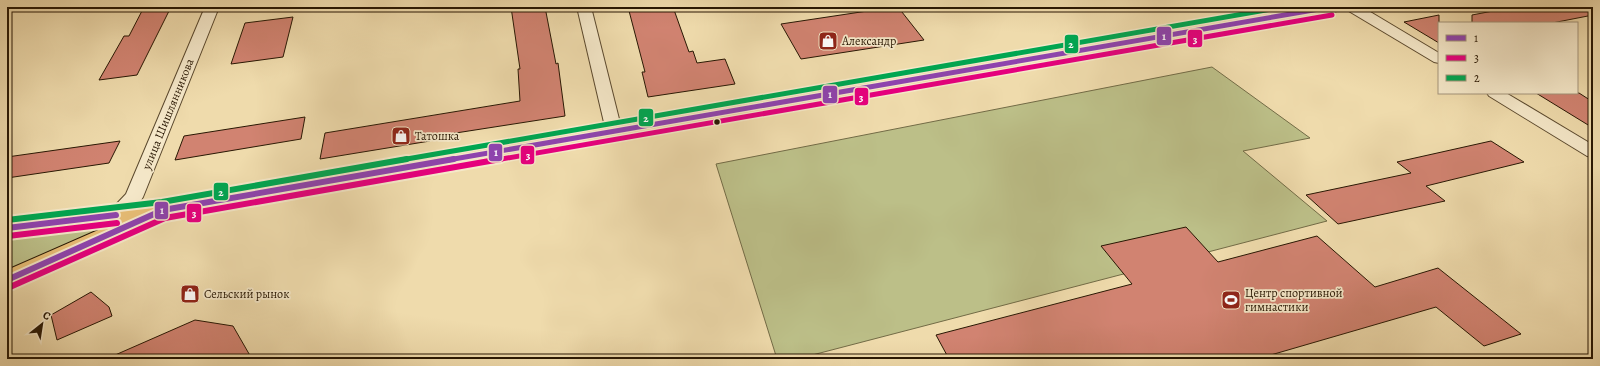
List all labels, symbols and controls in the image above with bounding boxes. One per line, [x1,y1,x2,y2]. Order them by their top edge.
legend [1438,22,1578,94]
line badge: 1 [1156,26,1172,46]
text: 1 [1162,29,1166,44]
line badge: 3 [1187,29,1203,48]
shop icon: Александр [817,30,839,52]
text: 1 [1474,30,1478,46]
text: 3 [1193,32,1198,47]
place label: Александр [841,33,896,49]
line badge: 2 [1064,34,1079,54]
text: 2 [1068,37,1074,52]
text: 3 [1474,50,1479,66]
street label: улица Шишлянникова [138,56,198,173]
text: 2 [1474,70,1480,86]
line badge: 1 [822,85,838,104]
text: 1 [828,87,832,102]
line badge: 3 [854,87,869,106]
text: 3 [859,90,864,105]
line badge: 2 [638,108,654,127]
text: 2 [643,111,649,126]
unlabelled marker [712,117,722,127]
shop icon: Татошка [390,125,412,147]
place label: Татошка [415,128,460,144]
line badge: 1 [488,143,503,162]
text: 1 [494,145,498,160]
line badge: 3 [520,145,535,165]
text: 3 [526,148,531,163]
line badge: 2 [213,182,229,201]
text: 2 [218,185,224,200]
line badge: 1 [154,201,169,220]
text: 1 [160,203,164,218]
line badge: 3 [186,203,202,223]
text: 3 [192,206,197,221]
shop icon: Сельский рынок [179,283,201,305]
place label: Центр спортивной гимнастики [1245,285,1343,315]
place label: Сельский рынок [204,286,289,302]
sports icon: Центр спортивной гимнастики [1220,289,1242,311]
north arrow [22,304,62,344]
text: С [40,308,54,324]

